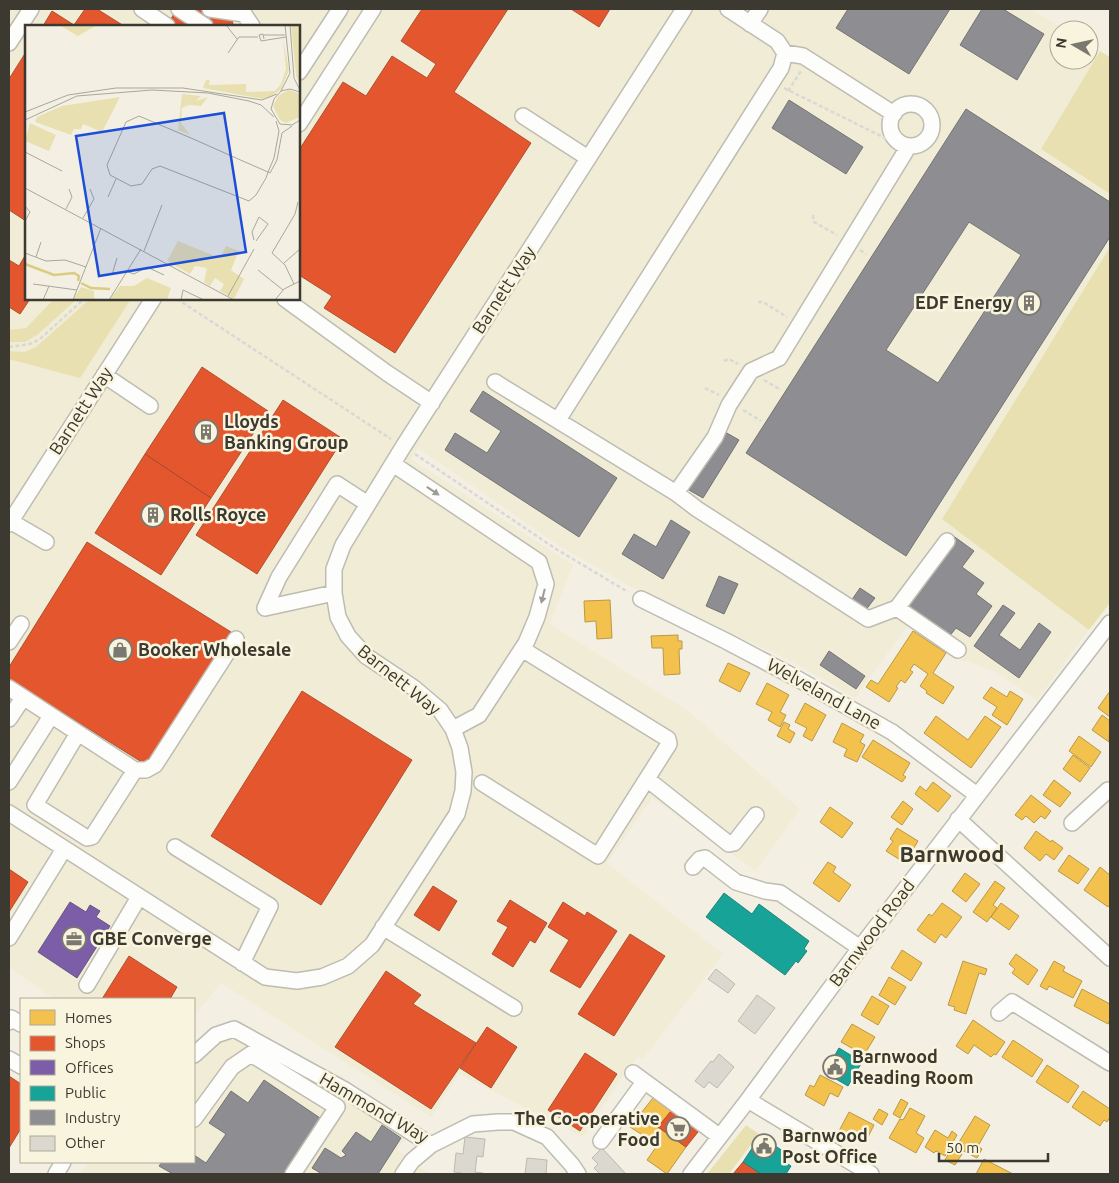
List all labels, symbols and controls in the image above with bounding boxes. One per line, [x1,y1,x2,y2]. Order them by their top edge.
north arrow [1049,20,1099,70]
inset map [25,25,300,300]
text: N [1052,37,1070,49]
street label: Barnett Way [467,242,539,337]
building icon: EDF Energy [1016,290,1042,316]
place label: EDF Energy [915,292,1012,312]
street label: Barnett Way [44,363,116,458]
place label: Lloyds Banking Group [224,411,349,452]
building icon: Lloyds Banking Group [193,419,219,445]
one-way arrow [427,486,440,496]
building icon: Rolls Royce [140,502,166,528]
place label: Rolls Royce [170,504,266,524]
one-way arrow [539,588,547,604]
shop icon: Booker Wholesale [107,637,133,663]
place label: Booker Wholesale [138,639,291,659]
street label: Barnett Way [354,640,445,719]
street label: Welveland Lane [764,654,885,733]
district label: Barnwood [900,841,1004,866]
street label: Barnwood Road [824,875,918,990]
office icon: GBE Converge [61,926,87,952]
place label: GBE Converge [92,928,212,948]
legend [20,998,195,1163]
text: Homes [65,1009,112,1026]
text: Shops [65,1034,106,1051]
place label: Barnwood Reading Room [852,1046,973,1087]
public building icon: Barnwood Reading Room [822,1054,848,1080]
text: Offices [65,1059,113,1076]
street label: Hammond Way [316,1068,433,1147]
text: Public [65,1084,106,1101]
place label: The Co-operative Food [514,1108,660,1149]
text: Industry [65,1109,120,1126]
supermarket icon: The Co-operative Food [665,1116,691,1142]
place label: Barnwood Post Office [782,1125,877,1166]
scale bar [939,1130,1048,1162]
public building icon: Barnwood Post Office [751,1133,777,1159]
text: Other [65,1134,105,1151]
text: 50 m [946,1139,979,1156]

